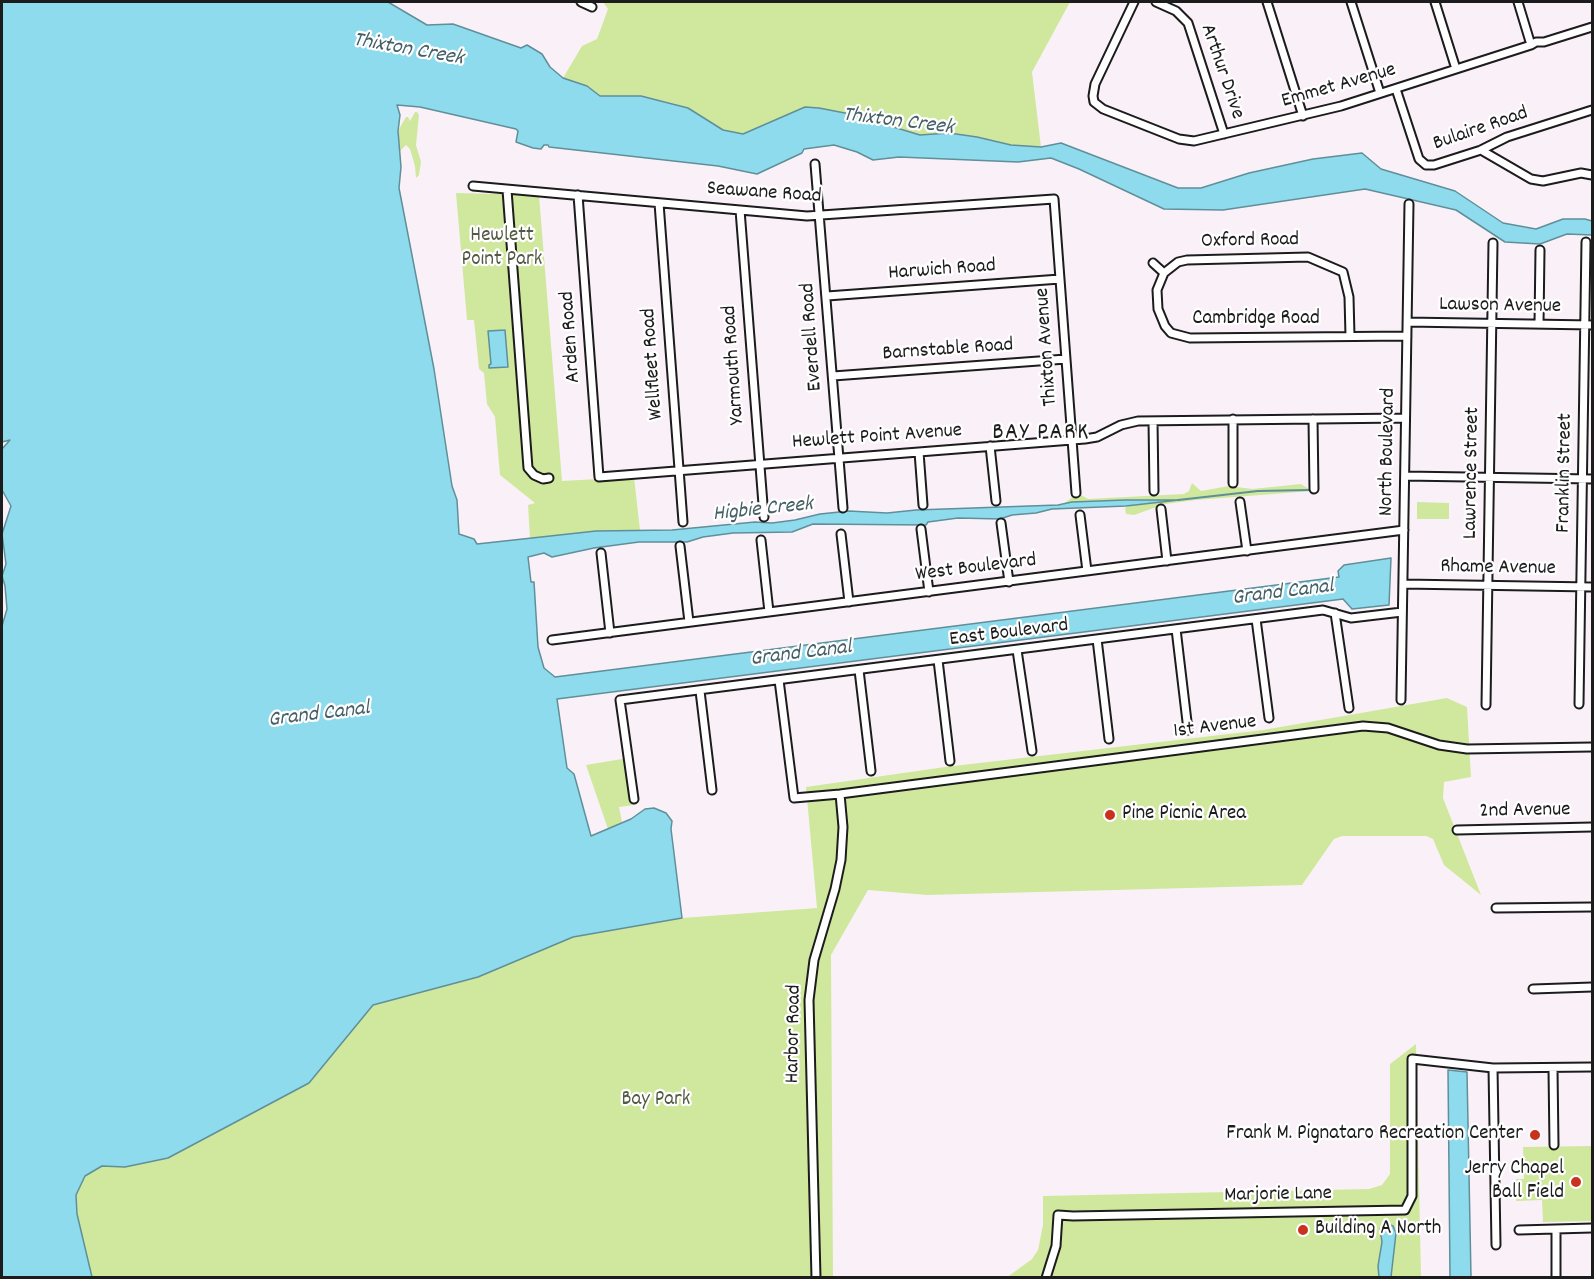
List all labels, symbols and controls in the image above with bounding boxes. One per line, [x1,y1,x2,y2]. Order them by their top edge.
street label: Arthur Drive [1193,21,1249,123]
water label: Thixton Creek [351,28,465,74]
street label: Emmet Avenue [1279,59,1399,115]
street label: Bulaire Road [1430,102,1532,158]
water label: Thixton Creek [841,103,955,143]
street label: Seawane Road [706,177,822,211]
park label: Hewlett Point Park [462,224,542,274]
street label: Oxford Road [1201,229,1299,255]
street label: Harwich Road [887,255,997,287]
street label: Everdell Road [797,282,829,392]
street label: Thixton Avenue [1031,287,1065,407]
street label: Arden Road [556,290,588,384]
street label: Lawson Avenue [1439,293,1561,321]
street label: Yarmouth Road [718,304,752,426]
street label: Wellfleet Road [638,307,670,421]
street label: Cambridge Road [1192,307,1320,333]
street label: Barnstable Road [882,334,1014,368]
street label: North Boulevard [1375,388,1403,516]
street label: Lawrence Street [1459,407,1487,539]
street label: Franklin Street [1552,413,1580,533]
street label: Hewlett Point Avenue [791,419,963,457]
district label: BAY PARK [992,421,1090,449]
water label: Higbie Creek [712,493,814,529]
street label: West Boulevard [914,549,1038,589]
street label: Rhame Avenue [1440,555,1556,583]
water label: Grand Canal [1231,575,1335,613]
street label: East Boulevard [948,614,1070,654]
water label: Grand Canal [749,636,853,674]
water label: Grand Canal [267,697,371,735]
street label: 1st Avenue [1172,710,1258,746]
street label: 2nd Avenue [1479,799,1571,825]
place label: Pine Picnic Area [1122,802,1246,828]
marker: Pine Picnic Area [1103,808,1117,822]
street label: Harbor Road [782,984,808,1084]
park label: Bay Park [622,1088,690,1114]
place label: Frank M. Pignataro Recreation Center [1226,1122,1523,1148]
marker: Frank M. Pignataro Recreation Center [1528,1128,1542,1142]
place label: Jerry Chapel Ball Field [1464,1157,1564,1207]
marker: Jerry Chapel Ball Field [1569,1175,1583,1189]
street label: Marjorie Lane [1224,1182,1332,1210]
place label: Building A North [1315,1217,1441,1243]
marker: Building A North [1296,1223,1310,1237]

